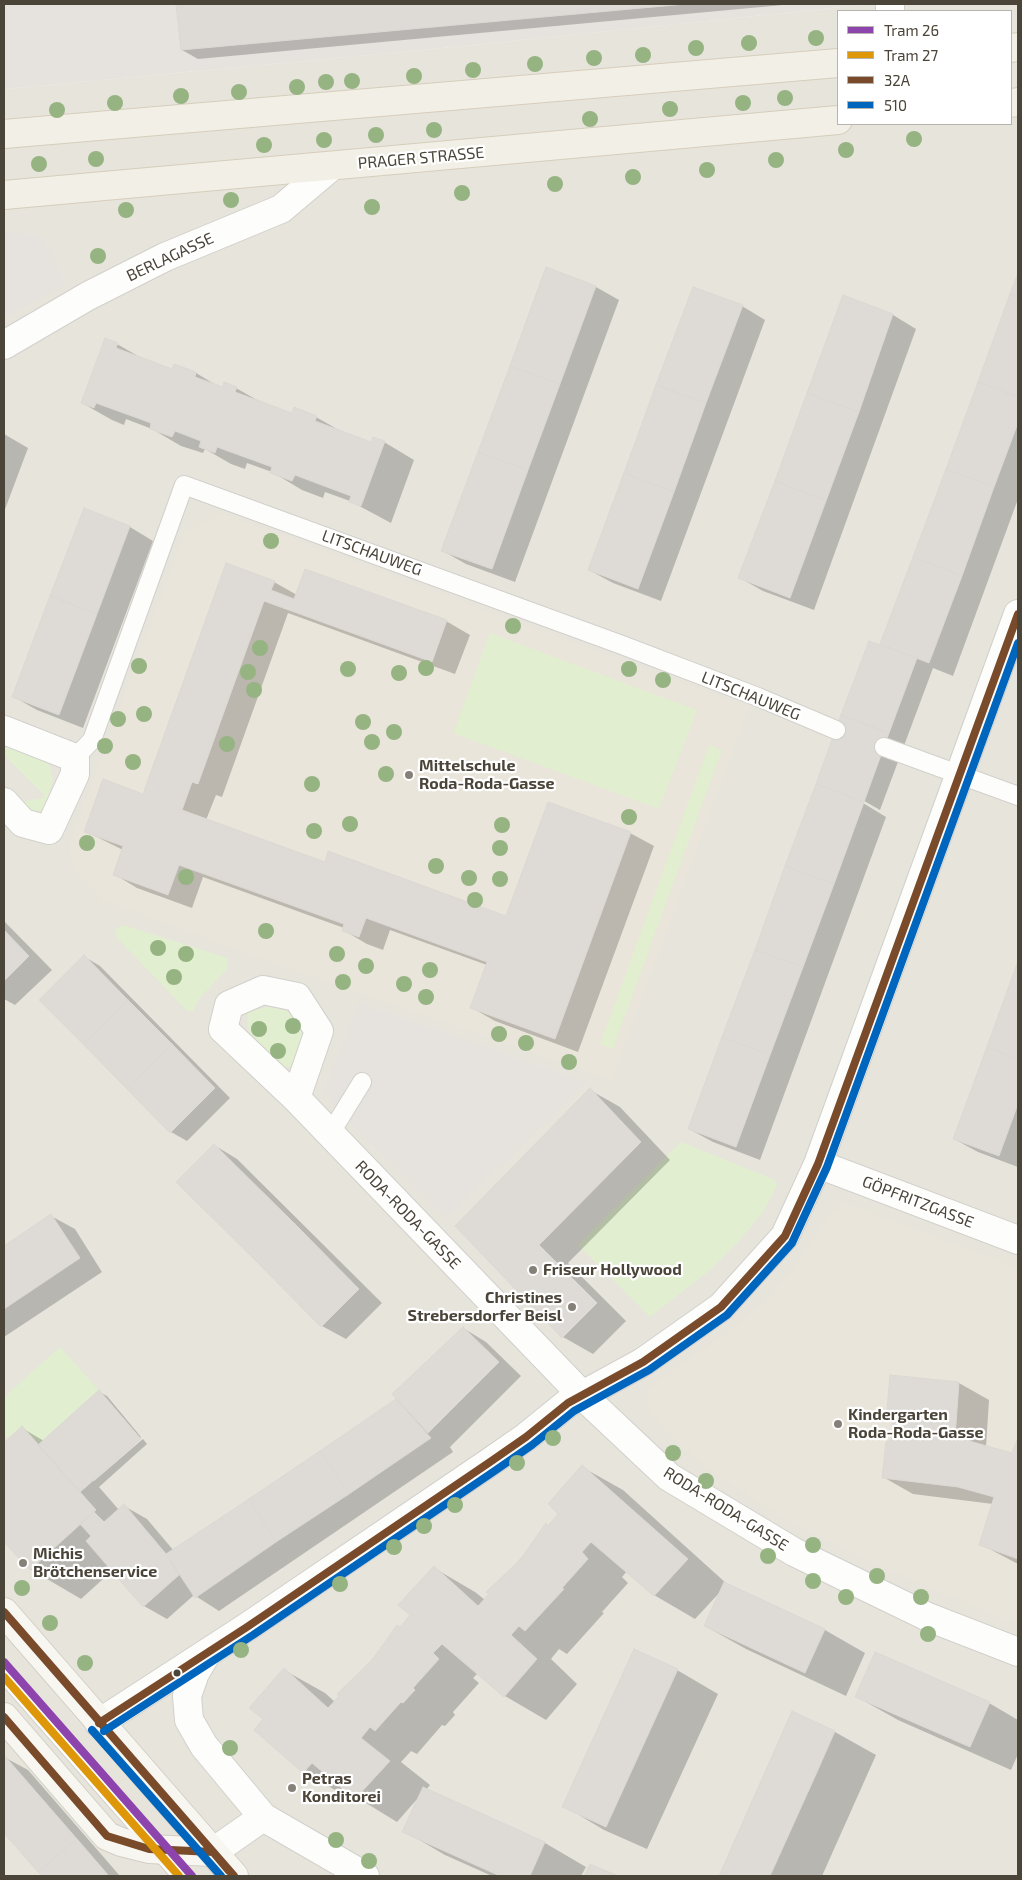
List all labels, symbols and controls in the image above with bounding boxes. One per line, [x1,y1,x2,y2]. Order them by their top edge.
legend [837,10,1012,125]
text: Tram 26 [884,21,939,39]
text: Tram 27 [884,46,938,64]
text: 32A [884,71,910,89]
text: 510 [884,96,907,114]
street label: PRAGER STRASSE [357,143,485,173]
street label: BERLAGASSE [123,228,217,286]
street label: LITSCHAUWEG [319,526,425,580]
street label: LITSCHAUWEG [699,667,803,725]
place label: Mittelschule Roda-Roda-Gasse [419,756,555,794]
marker: Mittelschule Roda-Roda-Gasse [403,769,415,781]
street label: RODA-RODA-GASSE [351,1157,465,1273]
street label: GÖPFRITZGASSE [859,1172,977,1232]
place label: Friseur Hollywood [543,1260,682,1280]
marker: Friseur Hollywood [527,1264,539,1276]
place label: Christines Strebersdorfer Beisl [408,1288,562,1326]
marker: Christines Strebersdorfer Beisl [566,1301,578,1313]
place label: Kindergarten Roda-Roda-Gasse [848,1405,984,1443]
marker: Kindergarten Roda-Roda-Gasse [832,1418,844,1430]
street label: RODA-RODA-GASSE [660,1463,792,1555]
place label: Michis Brötchenservice [33,1544,157,1582]
marker: Michis Brötchenservice [17,1557,29,1569]
unlabelled marker [172,1668,182,1678]
place label: Petras Konditorei [302,1769,381,1807]
marker: Petras Konditorei [286,1782,298,1794]

